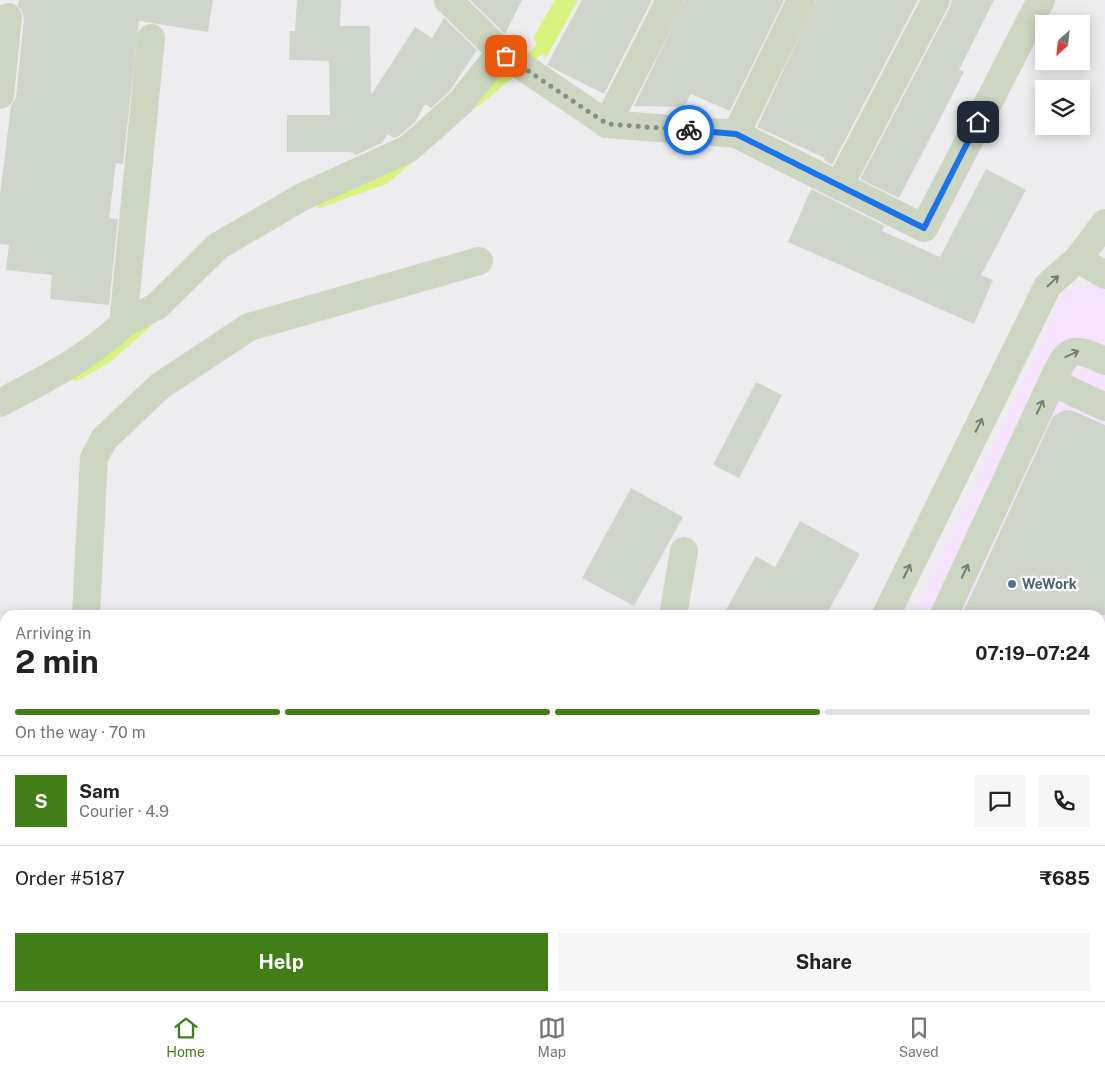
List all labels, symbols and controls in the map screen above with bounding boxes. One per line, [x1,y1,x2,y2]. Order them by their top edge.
north arrow [1035,15,1090,70]
map controls [1035,15,1090,135]
pin [485,35,527,77]
icon: bag [492,42,520,70]
button: layers [1035,80,1090,135]
pin [957,101,999,143]
courier [664,105,714,155]
icon: home [964,108,992,136]
icon: bike [675,116,703,144]
one-way arrow [1047,275,1059,287]
one-way arrow [1064,349,1079,359]
one-way arrow [1036,400,1045,415]
one-way arrow [974,418,984,433]
one-way arrow [903,564,912,579]
one-way arrow [960,564,970,579]
place label: WeWork [1022,576,1077,592]
marker: WeWork [1006,578,1018,590]
text: Arriving in [15,624,91,643]
text: 07:19–07:24 [975,642,1090,664]
text: 2 min [15,643,99,680]
text: On the way · 70 m [15,723,145,742]
button: chat [974,775,1026,827]
button: phone [1038,775,1090,827]
text: Sam [79,780,120,802]
text: S [34,790,48,812]
text: Courier · 4.9 [79,802,169,821]
text: Order #5187 [15,867,125,889]
text: ₹685 [1040,867,1090,889]
button: Help [15,933,548,991]
button: Share [558,933,1090,991]
tab: Home [166,1014,205,1060]
tab: Map [538,1014,566,1060]
tab: Saved [899,1014,939,1060]

